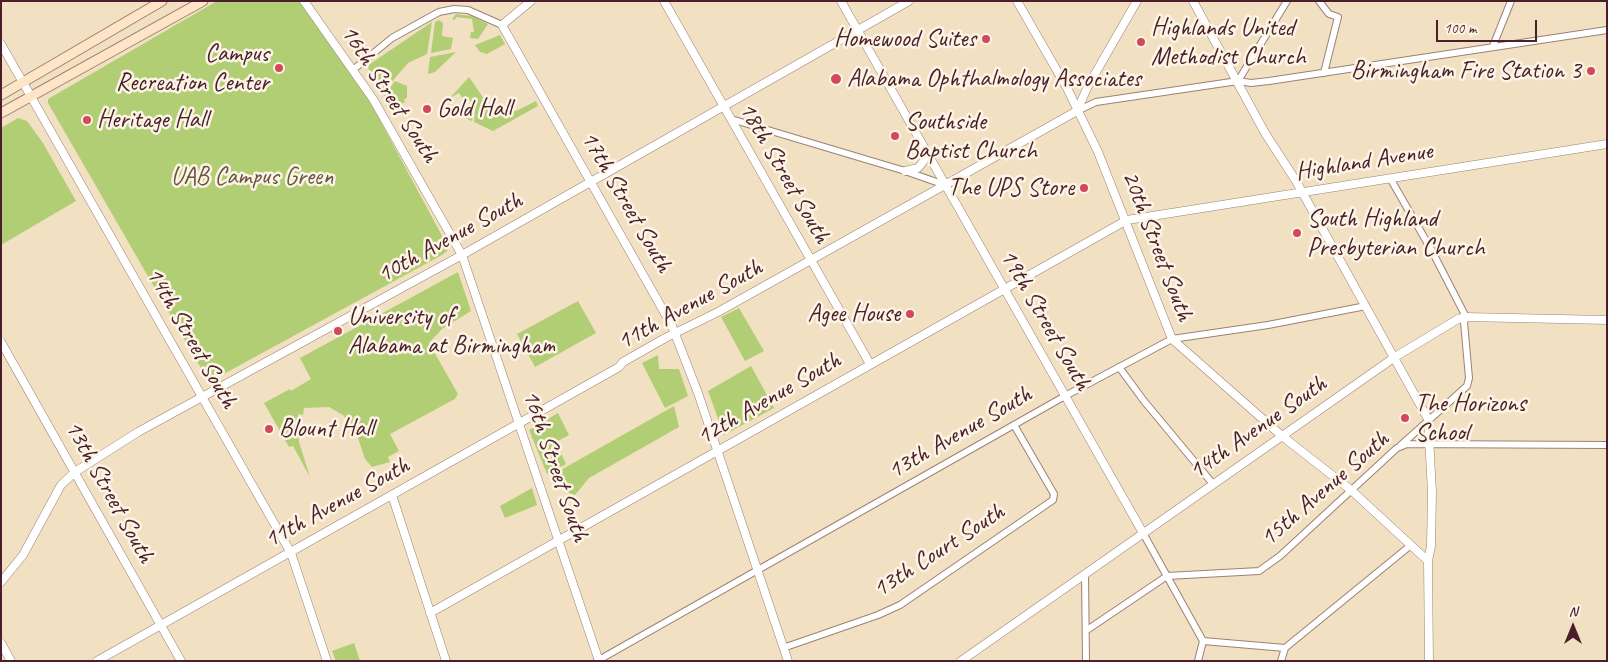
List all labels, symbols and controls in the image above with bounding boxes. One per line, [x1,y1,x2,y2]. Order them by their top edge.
scale bar [1438,10,1539,42]
place label: Highlands United Methodist Church [1151,13,1305,72]
street label: 16th Street South [333,19,445,169]
text: 100 m [1444,19,1476,38]
place label: Homewood Suites [834,24,976,54]
marker: Homewood Suites [980,33,992,45]
marker: Highlands United Methodist Church [1135,36,1147,48]
place label: Campus Recreation Center [116,39,269,98]
place label: Birmingham Fire Station 3 [1351,56,1581,86]
marker: Campus Recreation Center [273,62,285,74]
place label: Alabama Ophthalmology Associates [847,64,1141,94]
marker: Birmingham Fire Station 3 [1585,65,1597,77]
marker: Alabama Ophthalmology Associates [829,72,843,86]
place label: Gold Hall [437,94,512,124]
street label: 18th Street South [731,97,837,249]
marker: Gold Hall [421,103,433,115]
place label: Heritage Hall [97,105,208,135]
place label: Southside Baptist Church [905,107,1037,166]
marker: Heritage Hall [81,114,93,126]
street label: 17th Street South [573,126,679,278]
marker: Southside Baptist Church [889,130,901,142]
street label: Highland Avenue [1293,136,1435,188]
park label: UAB Campus Green [171,162,333,192]
street label: 20th Street South [1115,167,1199,325]
place label: The UPS Store [948,173,1074,203]
marker: The UPS Store [1078,182,1090,194]
street label: 10th Avenue South [372,186,528,290]
place label: South Highland Presbyterian Church [1307,204,1485,263]
marker: South Highland Presbyterian Church [1291,227,1303,239]
street label: 19th Street South [992,244,1098,396]
street label: 11th Avenue South [612,253,768,357]
street label: 14th Street South [138,262,244,414]
place label: Agee House [807,299,900,329]
place label: University of Alabama at Birmingham [348,302,555,361]
marker: Agee House [904,308,916,320]
marker: University of Alabama at Birmingham [332,325,344,337]
street label: 12th Avenue South [692,346,846,452]
street label: 14th Avenue South [1183,369,1333,487]
street label: 13th Avenue South [883,380,1037,486]
street label: 16th Street South [515,386,595,546]
place label: The Horizons School [1415,389,1526,448]
marker: The Horizons School [1399,412,1411,424]
place label: Blount Hall [279,414,374,444]
street label: 13th Street South [58,416,160,568]
marker: Blount Hall [263,423,275,435]
street label: 15th Avenue South [1254,425,1396,553]
street label: 11th Avenue South [259,451,415,555]
street label: 13th Court South [868,497,1010,605]
north arrow [1548,602,1598,652]
text: N [1569,603,1577,620]

